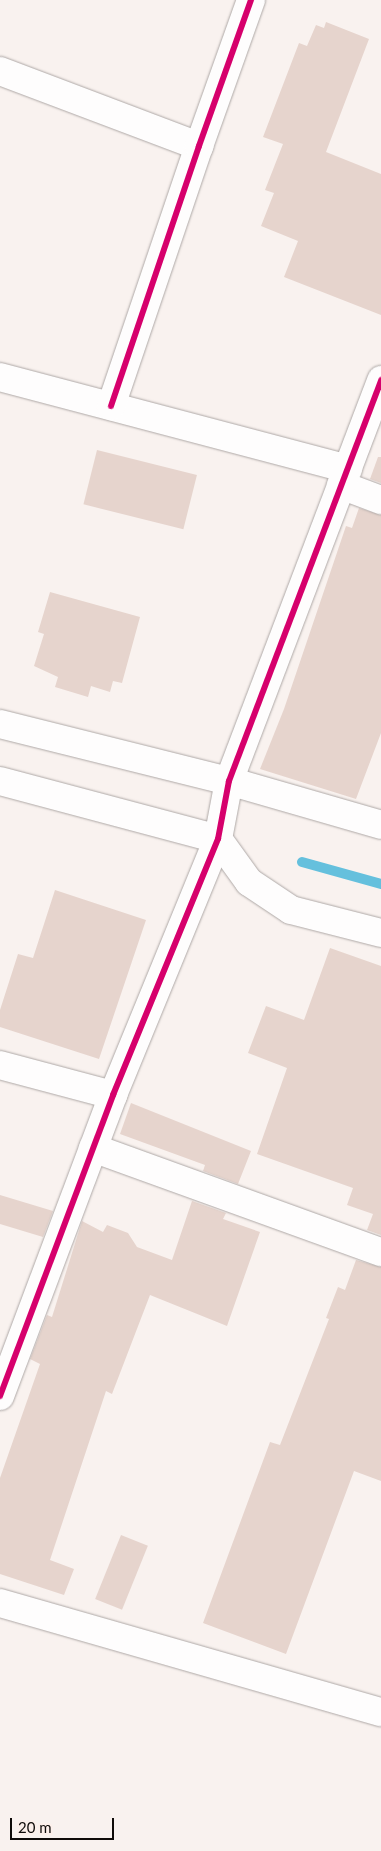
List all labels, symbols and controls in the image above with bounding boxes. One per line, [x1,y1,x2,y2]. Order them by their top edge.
scale bar [12,1808,116,1840]
text: 20 m [18,1818,52,1836]

